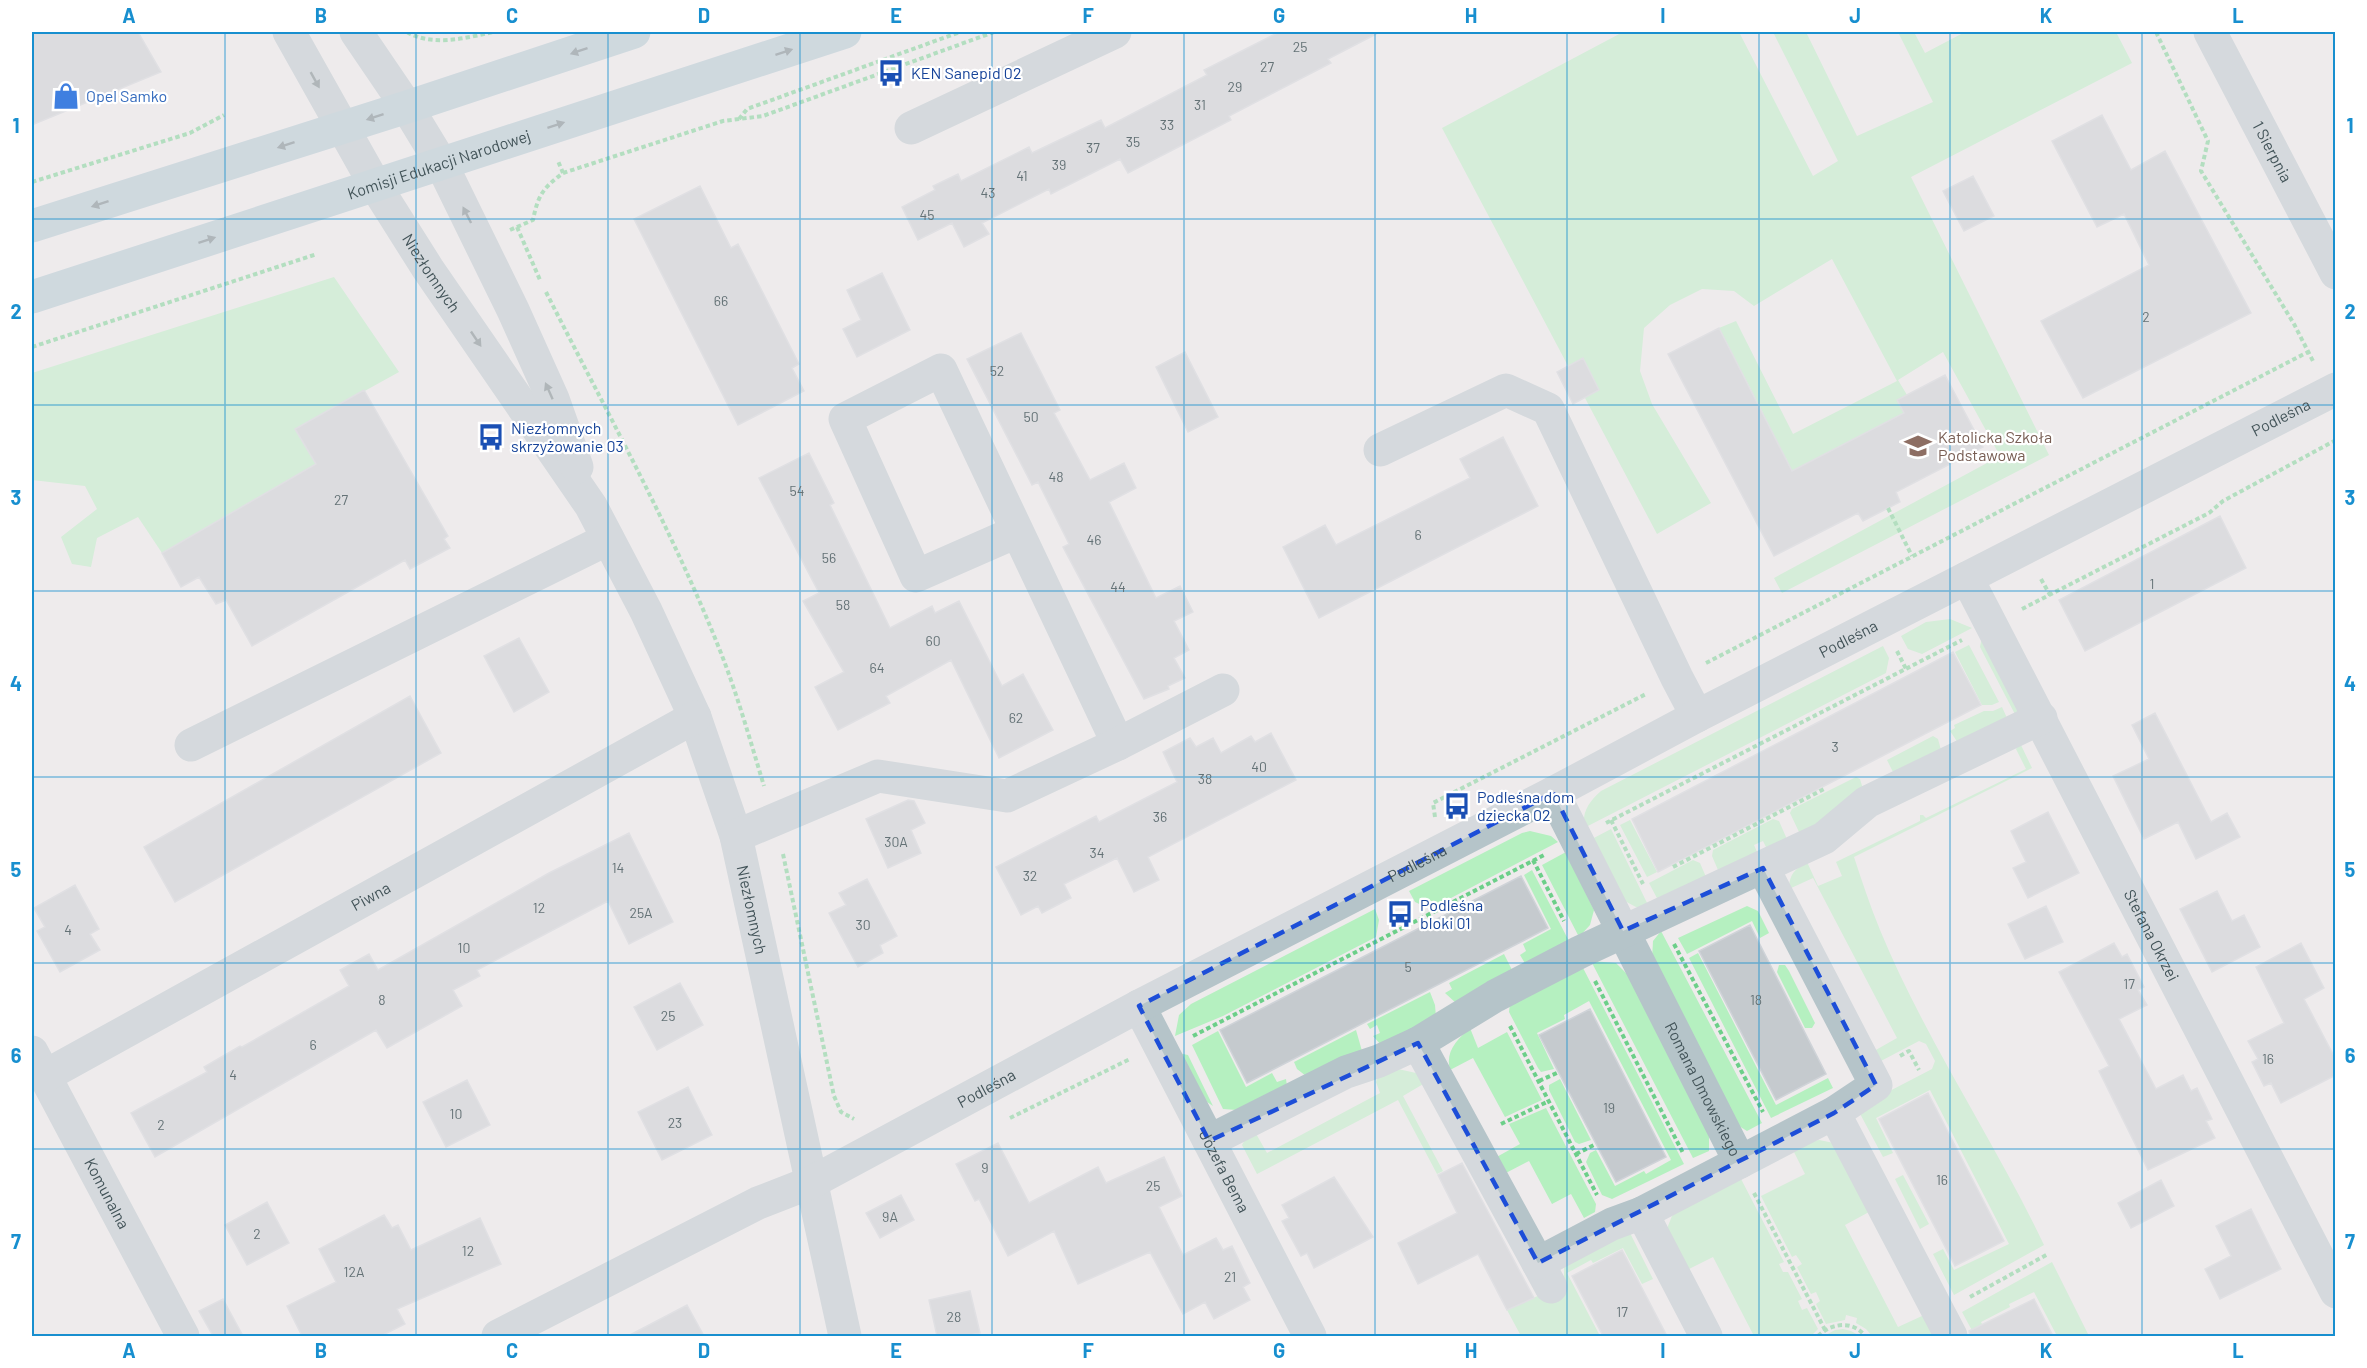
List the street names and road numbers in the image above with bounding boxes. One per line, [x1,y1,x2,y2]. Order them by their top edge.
street label: 1 Sierpnia [2249,118,2297,185]
street label: Komisji Edukacji Narodowej [345,125,533,203]
street label: Niezłomnych [399,230,465,316]
street label: Podleśna [2248,394,2313,440]
street label: Podleśna [1815,615,1880,661]
street label: Podleśna [1384,840,1449,885]
street label: Niezłomnych [734,863,771,956]
street label: Piwna [347,877,393,914]
street label: Stefana Okrzei [2120,886,2184,984]
street label: Romana Dmowskiego [1662,1019,1745,1159]
street label: Podleśna [954,1064,1019,1111]
street label: Józefa Bema [1196,1127,1254,1215]
street label: Komunalna [81,1154,134,1232]

